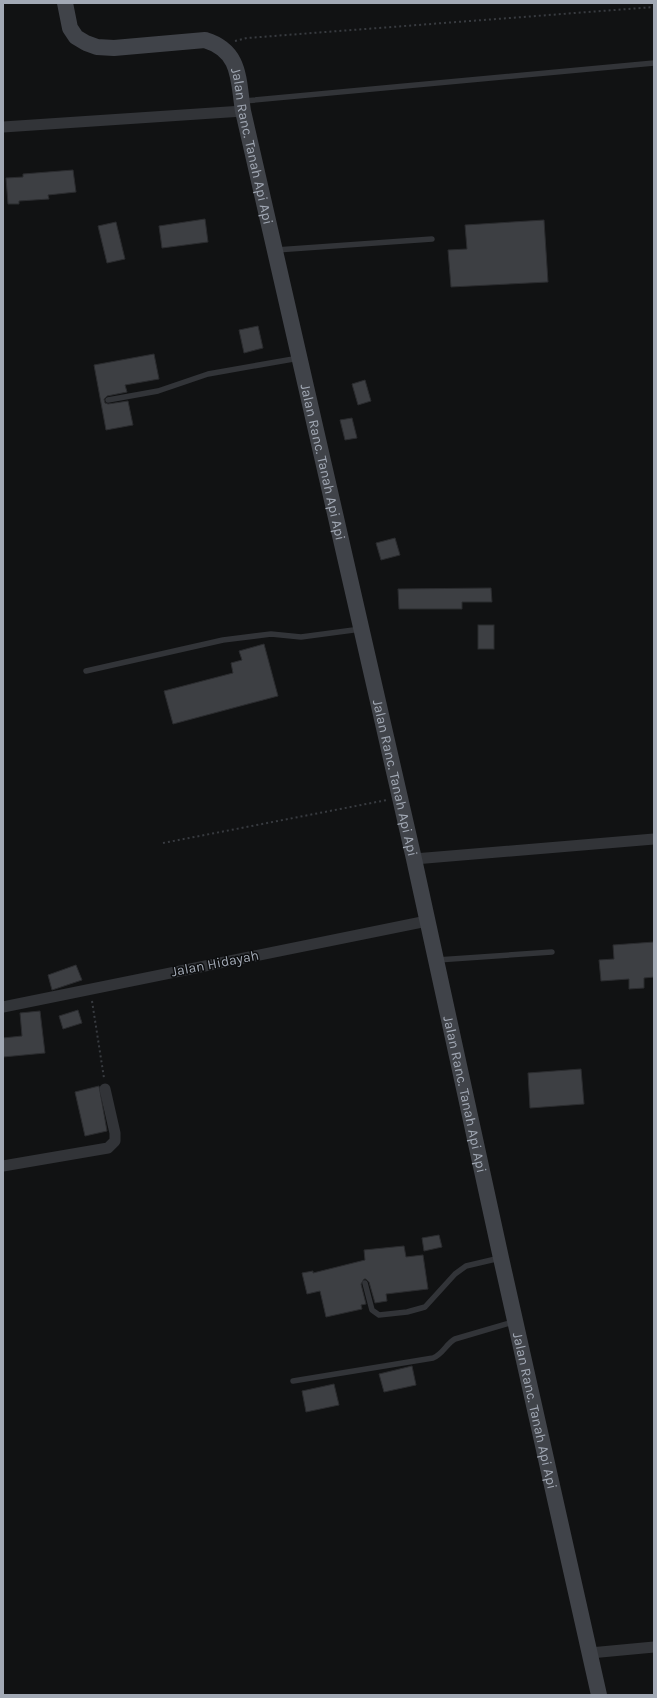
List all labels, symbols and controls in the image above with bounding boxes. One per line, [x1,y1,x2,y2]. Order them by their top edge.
street label: Jalan Ranc. Tanah Api Api [227,65,277,226]
street label: Jalan Ranc. Tanah Api Api [297,382,349,542]
street label: Jalan Ranc. Tanah Api Api [369,698,421,858]
street label: Jalan Hidayah [170,947,260,980]
street label: Jalan Ranc. Tanah Api Api [439,1014,490,1174]
street label: Jalan Ranc. Tanah Api Api [509,1331,561,1491]

